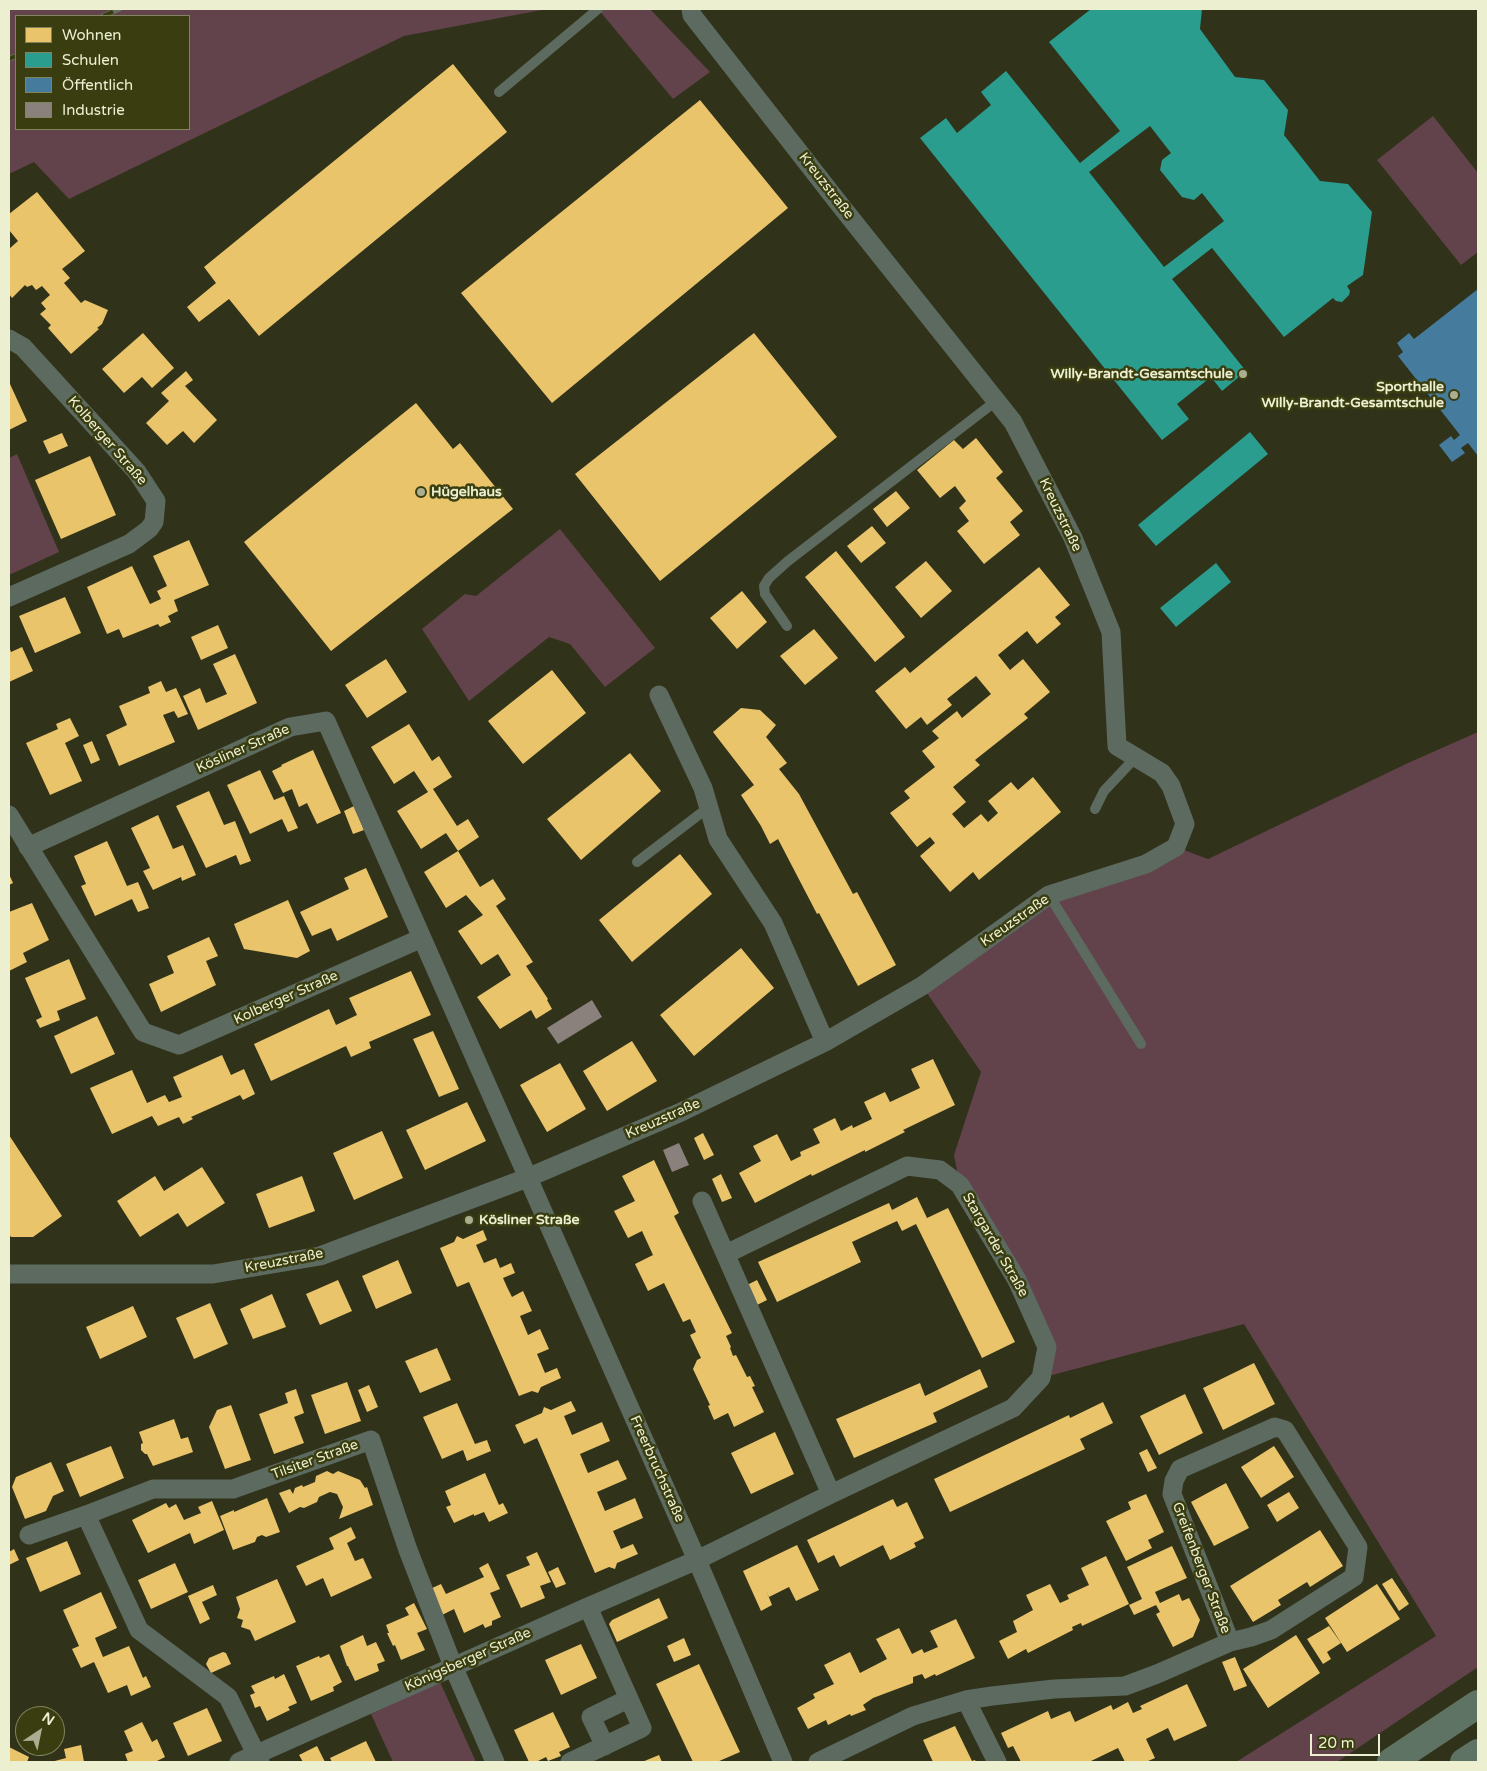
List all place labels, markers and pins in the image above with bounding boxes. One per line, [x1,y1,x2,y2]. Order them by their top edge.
place label: Willy-Brandt-Gesamtschule [1050,366,1233,382]
marker: Willy-Brandt-Gesamtschule [1237,368,1249,380]
place label: Sporthalle Willy-Brandt-Gesamtschule [1261,379,1444,412]
marker: Sporthalle Willy-Brandt-Gesamtschule [1448,389,1460,401]
place label: Hügelhaus [431,484,502,500]
marker: Hügelhaus [415,486,427,498]
place label: Kösliner Straße [479,1212,579,1228]
marker: Kösliner Straße [463,1214,475,1226]

